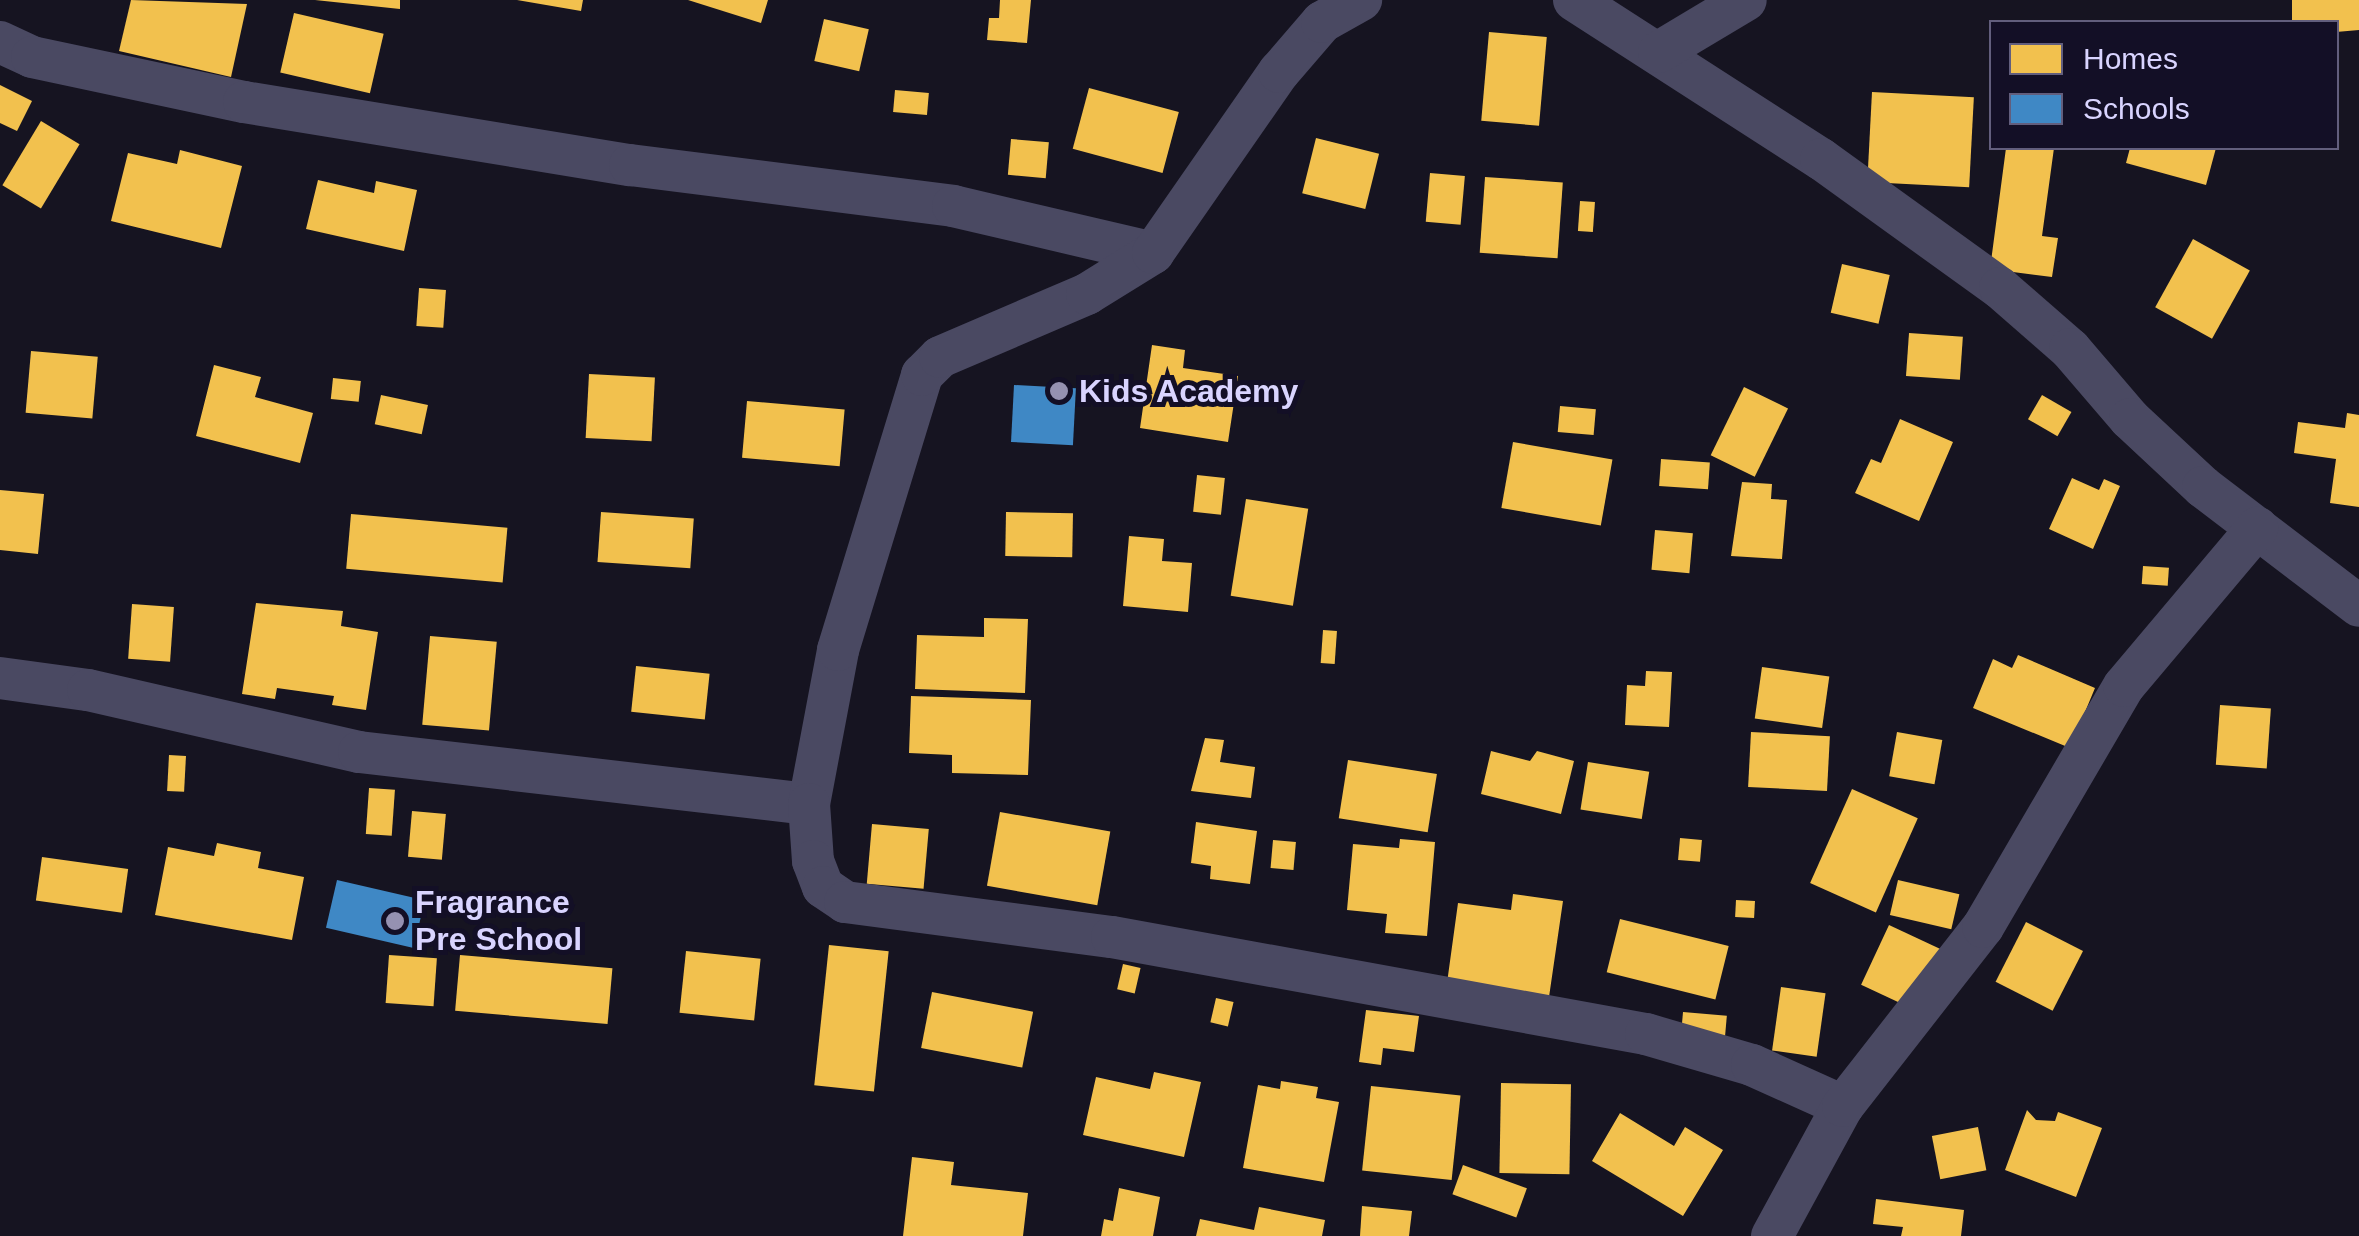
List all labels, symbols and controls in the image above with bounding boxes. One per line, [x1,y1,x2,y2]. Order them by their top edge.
legend [1989,20,2339,150]
text: Homes [2083,42,2178,75]
text: Schools [2083,92,2190,125]
place label: Kids Academy [1079,372,1300,410]
marker: Kids Academy [1048,380,1070,402]
place label: Fragrance Pre School [415,884,582,959]
marker: Fragrance Pre School [384,910,406,932]

